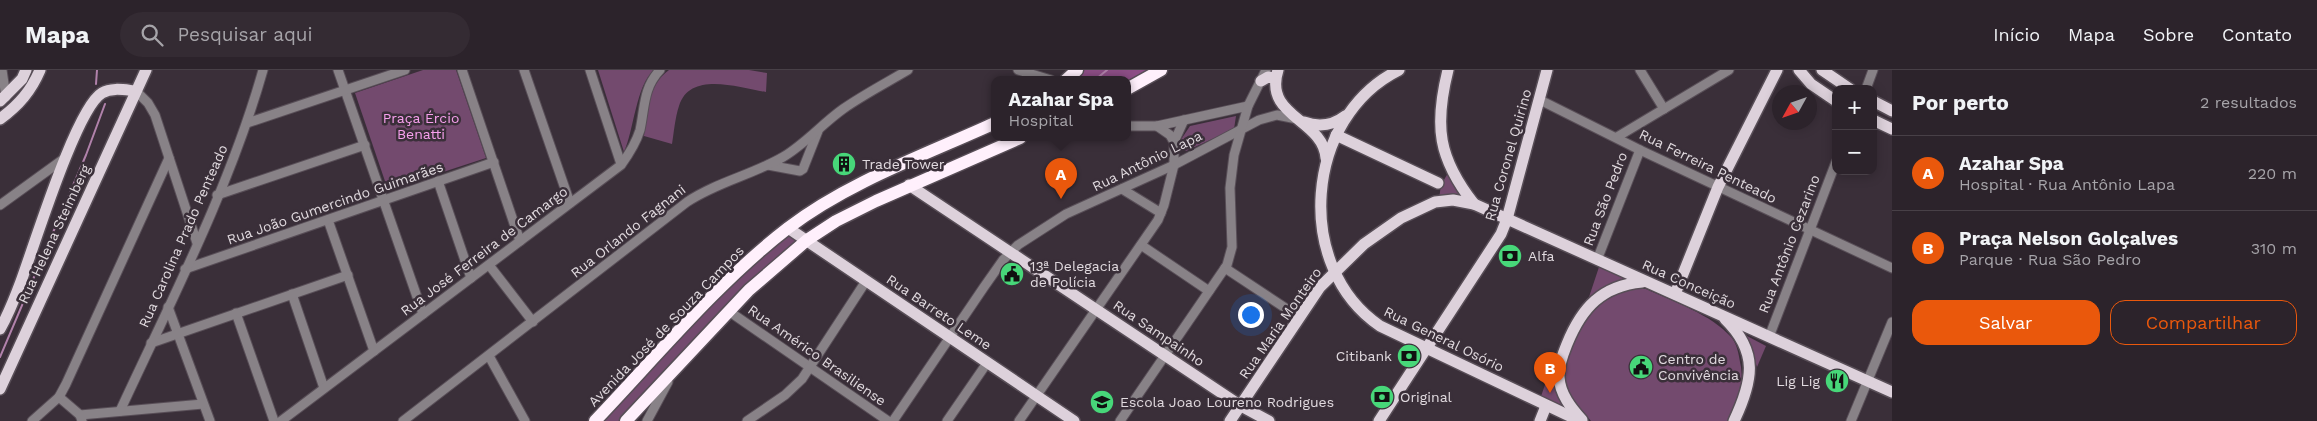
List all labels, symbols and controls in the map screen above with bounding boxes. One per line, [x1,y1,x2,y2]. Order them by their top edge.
search box [120,12,470,57]
text: Mapa [25,21,90,49]
icon: search [138,21,166,49]
text: Pesquisar aqui [178,23,313,46]
text: Início [1993,24,2040,45]
text: Mapa [2068,24,2115,45]
text: Sobre [2143,24,2194,45]
text: Contato [2222,24,2292,45]
popup [991,76,1131,141]
north arrow [1772,85,1817,130]
map controls [1832,85,1877,175]
button: + [1832,85,1877,130]
street label: Rua Coronel Quirino [1481,87,1535,223]
text: Azahar Spa [1009,88,1113,111]
text: Por perto [1912,90,2009,115]
text: 2 resultados [2200,93,2297,112]
park label: Praça Ércio Benatti [383,110,459,142]
text: Hospital [1009,111,1073,130]
street label: Rua Ferreira Penteado [1637,126,1779,206]
street label: Rua Antônio Lapa [1089,127,1205,195]
button: − [1832,130,1877,175]
street label: Rua Carolina Prado Penteado [135,142,231,330]
street label: Rua São Pedro [1580,150,1630,248]
building icon: Trade Tower [831,151,857,177]
text: Azahar Spa [1959,152,2064,175]
place label: Trade Tower [862,156,945,172]
street label: Rua João Gumercindo Guimarães [225,158,445,248]
pin: A [1045,158,1077,199]
street label: Rua Helena Steimberg [15,161,93,306]
text: A [1923,164,1933,183]
text: 220 m [2248,164,2297,183]
street label: Rua Antônio Cezarino [1755,173,1823,315]
text: Hospital · Rua Antônio Lapa [1959,175,2175,194]
street label: Rua Orlando Fagnani [567,181,689,281]
street label: Rua José Ferreira de Camargo [397,183,571,319]
text: Praça Nelson Golçalves [1959,227,2178,250]
text: B [1923,239,1933,258]
text: 310 m [2251,239,2297,258]
street label: Avenida José de Souza Campos [585,242,747,410]
bank icon: Alfa [1497,243,1523,269]
place label: Alfa [1528,248,1555,264]
text: Parque · Rua São Pedro [1959,250,2141,269]
street label: Rua Conceição [1640,256,1738,312]
place label: 13ª Delegacia de Polícia [1030,258,1119,290]
public building icon: 13ª Delegacia de Polícia [999,261,1025,287]
street label: Rua Maria Monteiro [1236,264,1324,382]
street label: Rua Barreto Leme [884,271,994,353]
street label: Rua Sampainho [1110,297,1208,369]
button: Salvar [1912,300,2100,345]
button: Compartilhar [2110,300,2297,345]
street label: Rua Américo Brasiliense [745,301,889,409]
your location [1238,302,1264,328]
street label: Rua General Osório [1382,303,1506,375]
bank icon: Citibank [1396,343,1422,369]
place label: Citibank [1336,348,1392,364]
place label: Centro de Convivência [1658,351,1739,383]
pin: B [1534,352,1566,393]
public building icon: Centro de Convivência [1628,354,1654,380]
restaurant icon: Lig Lig [1824,368,1850,394]
place label: Lig Lig [1776,373,1821,389]
bank icon: Original [1369,384,1395,410]
school or university icon: Escola Joao Loureno Rodrigues [1089,389,1115,415]
place label: Original [1400,389,1453,405]
place label: Escola Joao Loureno Rodrigues [1120,394,1334,410]

